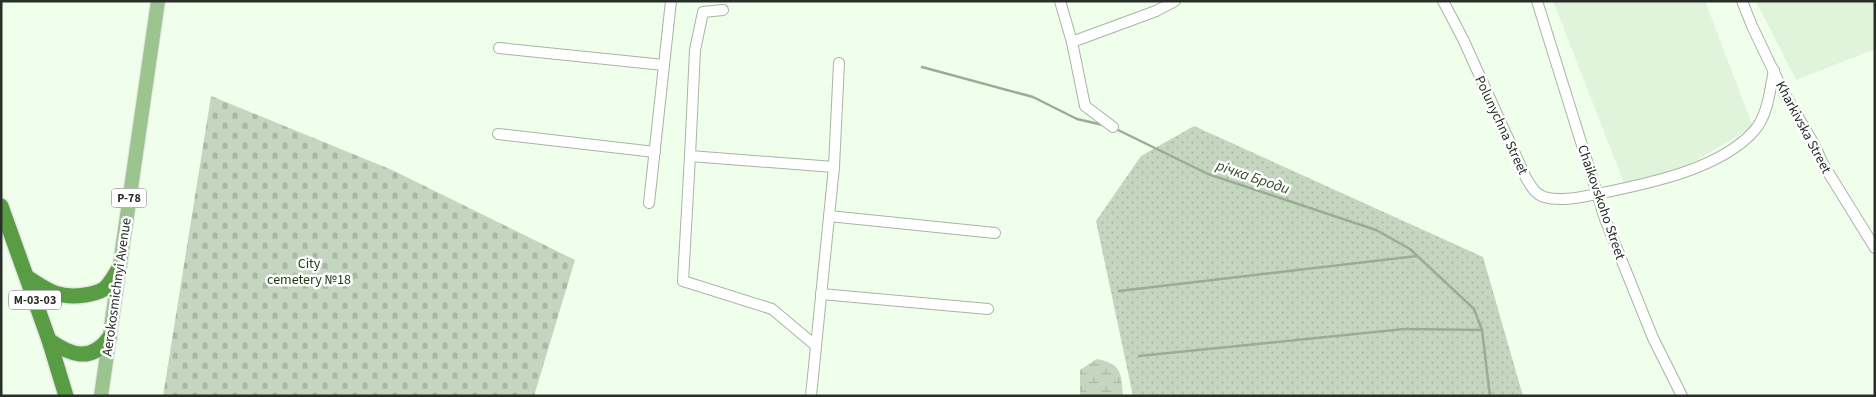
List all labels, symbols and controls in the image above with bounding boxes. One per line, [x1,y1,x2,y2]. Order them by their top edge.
street label: Polunychna Street [1469,73,1533,178]
street label: Kharkivska Street [1770,78,1836,177]
street label: Chaikovskoho Street [1572,142,1630,263]
water label: річка Броди [1212,155,1293,200]
road number: Р-78 [112,188,146,208]
street label: Aerokosmichnyi Avenue [97,217,137,358]
park label: City cemetery №18 [267,254,351,290]
road number: М-03-03 [9,290,61,310]

